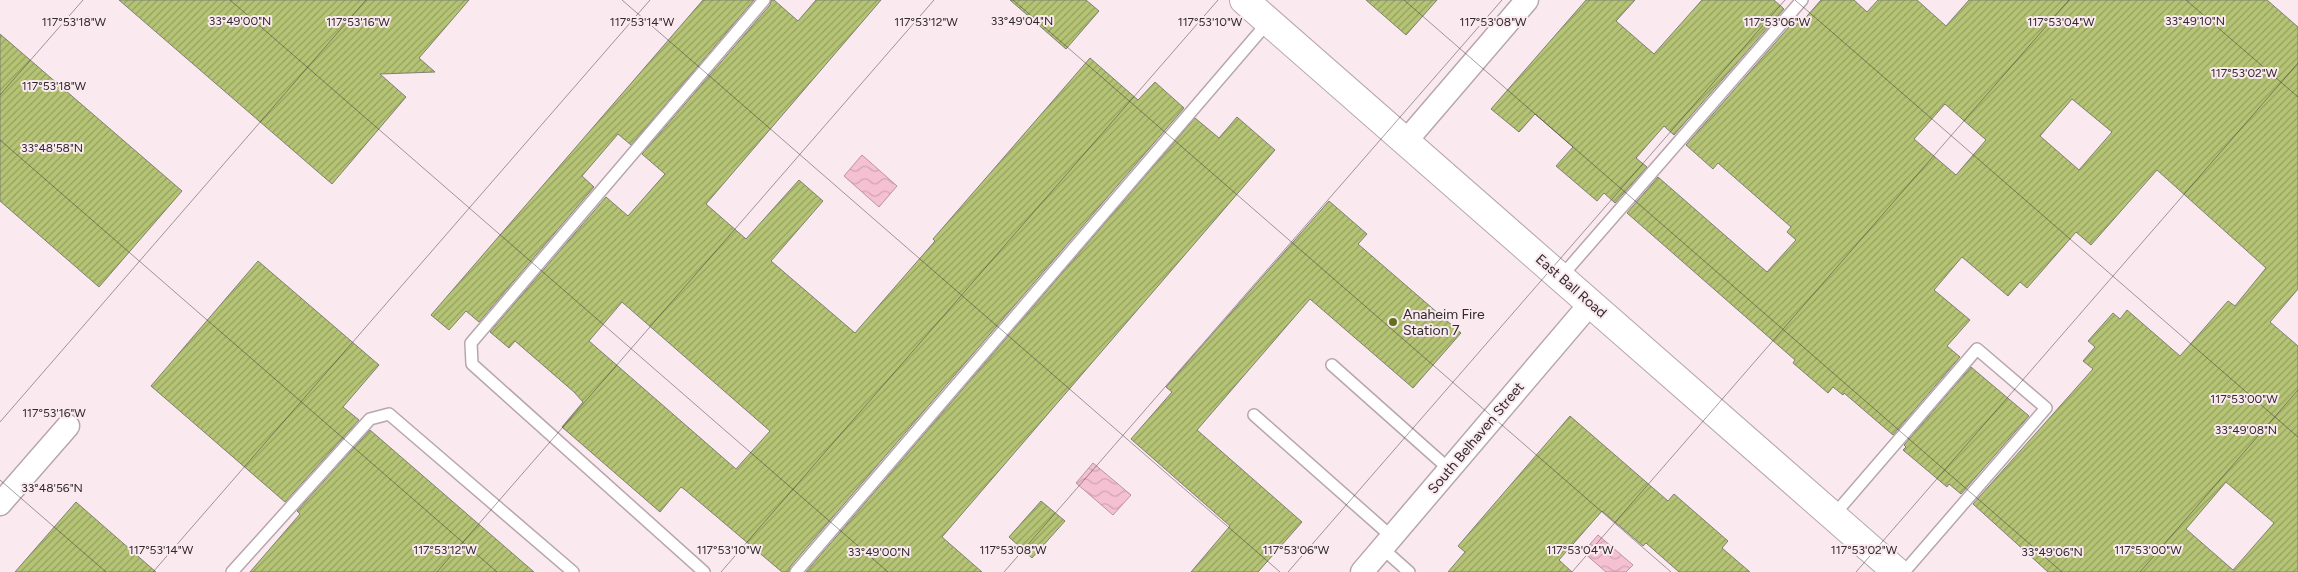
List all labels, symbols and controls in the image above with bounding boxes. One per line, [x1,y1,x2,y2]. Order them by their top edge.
text: 33°49'00"N [209,14,271,28]
text: 33°49'04"N [991,14,1053,28]
text: 33°49'10"N [2165,14,2225,28]
text: 117°53'18"W [42,15,107,29]
text: 117°53'16"W [326,15,390,29]
text: 117°53'14"W [610,15,675,29]
text: 117°53'12"W [894,15,958,29]
text: 117°53'10"W [1178,15,1243,29]
text: 117°53'08"W [1459,15,1527,29]
text: 117°53'06"W [1744,15,1811,29]
text: 117°53'04"W [2027,15,2095,29]
text: 117°53'02"W [2211,66,2278,80]
text: 117°53'18"W [22,79,87,93]
text: 33°48'58"N [21,141,83,155]
street label: East Ball Road [1532,251,1610,321]
place label: Anaheim Fire Station 7 [1403,306,1485,339]
marker: Anaheim Fire Station 7 [1387,316,1399,328]
street label: South Belhaven Street [1424,379,1528,497]
text: 117°53'00"W [2210,392,2278,406]
text: 117°53'16"W [22,406,86,420]
text: 33°49'08"N [2215,423,2277,437]
text: 33°48'56"N [21,481,83,495]
text: 117°53'14"W [129,543,194,557]
text: 117°53'12"W [413,543,477,557]
text: 117°53'10"W [697,543,762,557]
text: 117°53'08"W [979,543,1047,557]
text: 117°53'06"W [1263,543,1330,557]
text: 117°53'04"W [1546,543,1614,557]
text: 117°53'02"W [1831,543,1898,557]
text: 117°53'00"W [2114,543,2182,557]
text: 33°49'00"N [848,545,910,559]
text: 33°49'06"N [2021,545,2083,559]

